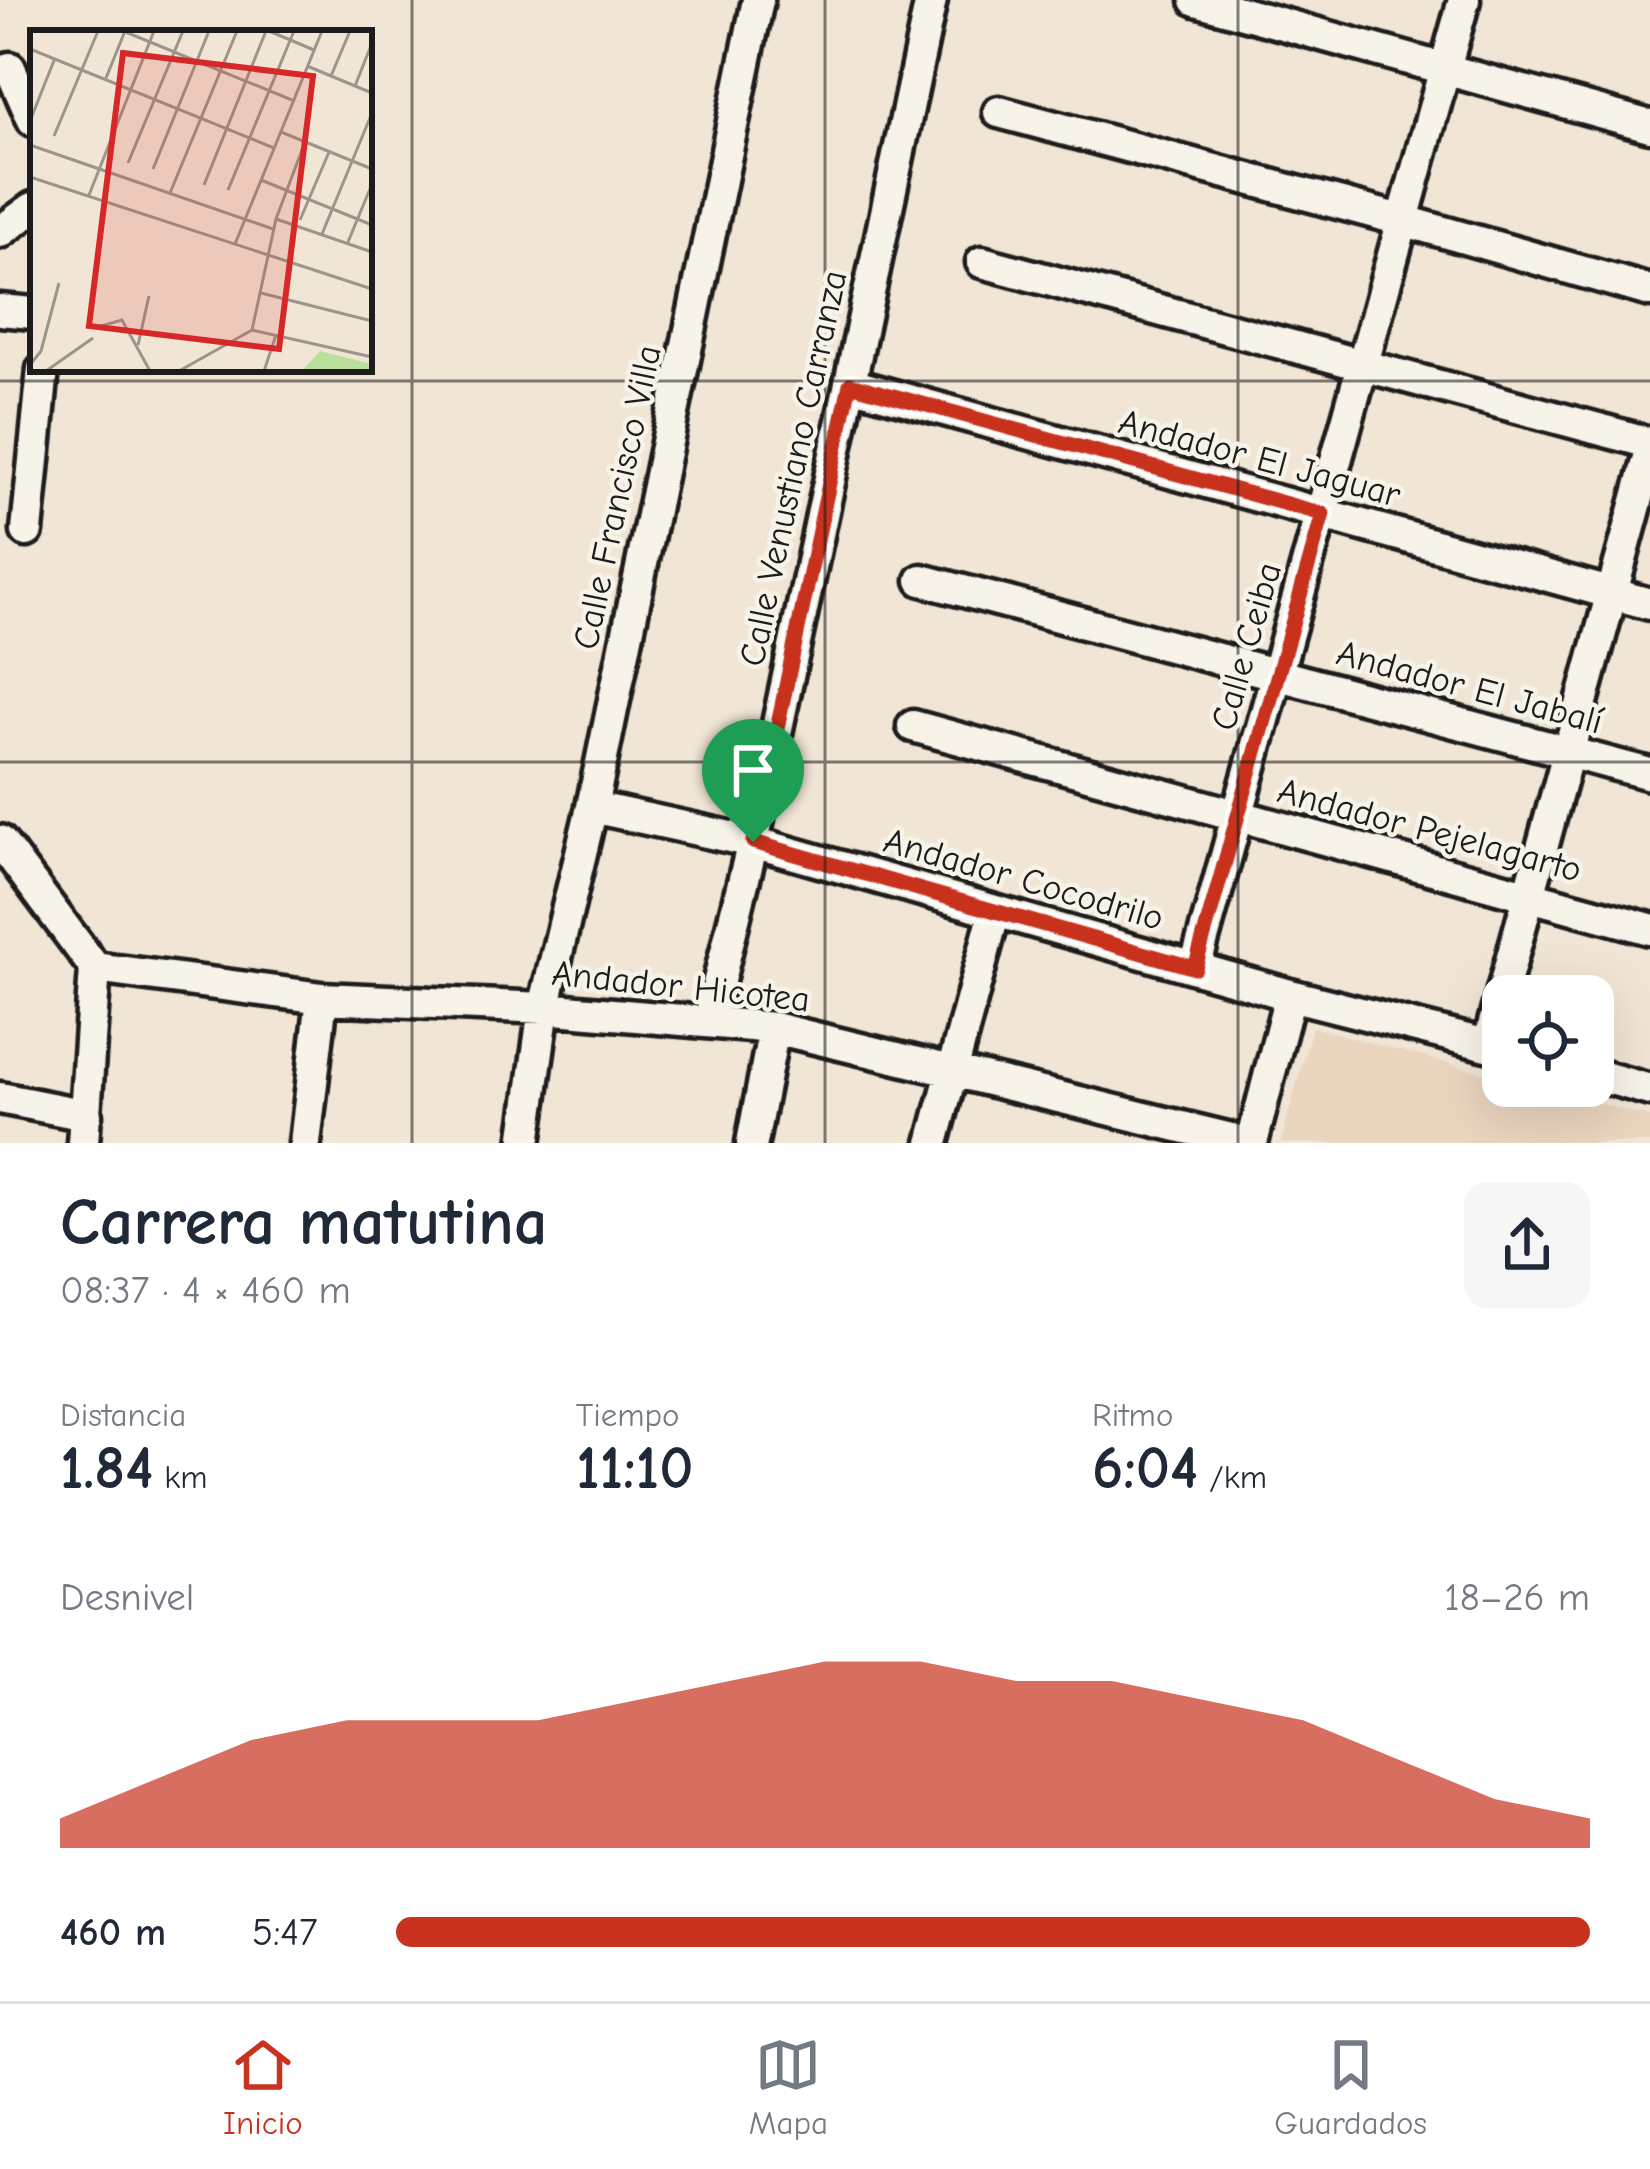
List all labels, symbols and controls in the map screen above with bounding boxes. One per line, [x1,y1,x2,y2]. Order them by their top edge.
inset map [30,30,372,372]
street label: Calle Venustiano Carranza [731,267,855,670]
street label: Calle Francisco Villa [565,341,670,653]
street label: Andador El Jaguar [1114,401,1406,516]
street label: Calle Ceiba [1203,558,1290,735]
street label: Andador El Jabalí [1332,632,1608,743]
pin [702,719,804,842]
icon: arrive [720,737,786,803]
street label: Andador Pejelagarto [1273,770,1586,891]
street label: Andador Cocodrilo [879,820,1168,939]
street label: Andador Hicotea [550,953,812,1020]
map controls [1482,975,1614,1107]
button: locate [1482,975,1614,1107]
button: share [1464,1182,1590,1308]
text: Carrera matutina [60,1185,547,1261]
text: 08:37 · 4 × 460 m [60,1268,351,1313]
text: Distancia [60,1396,186,1434]
text: Tiempo [576,1396,680,1434]
text: Ritmo [1092,1396,1173,1434]
text: 1.84 [60,1434,153,1503]
text: 11:10 [576,1434,693,1503]
text: 6:04 [1092,1434,1198,1503]
text: km [153,1458,208,1496]
text: /km [1198,1458,1267,1496]
text: Desnivel [60,1575,194,1620]
text: 18–26 m [1444,1575,1590,1620]
text: 460 m [60,1910,166,1955]
text: 5:47 [252,1910,318,1955]
tab: Inicio [223,2032,303,2142]
tab: Mapa [749,2032,828,2142]
tab: Guardados [1274,2032,1427,2142]

